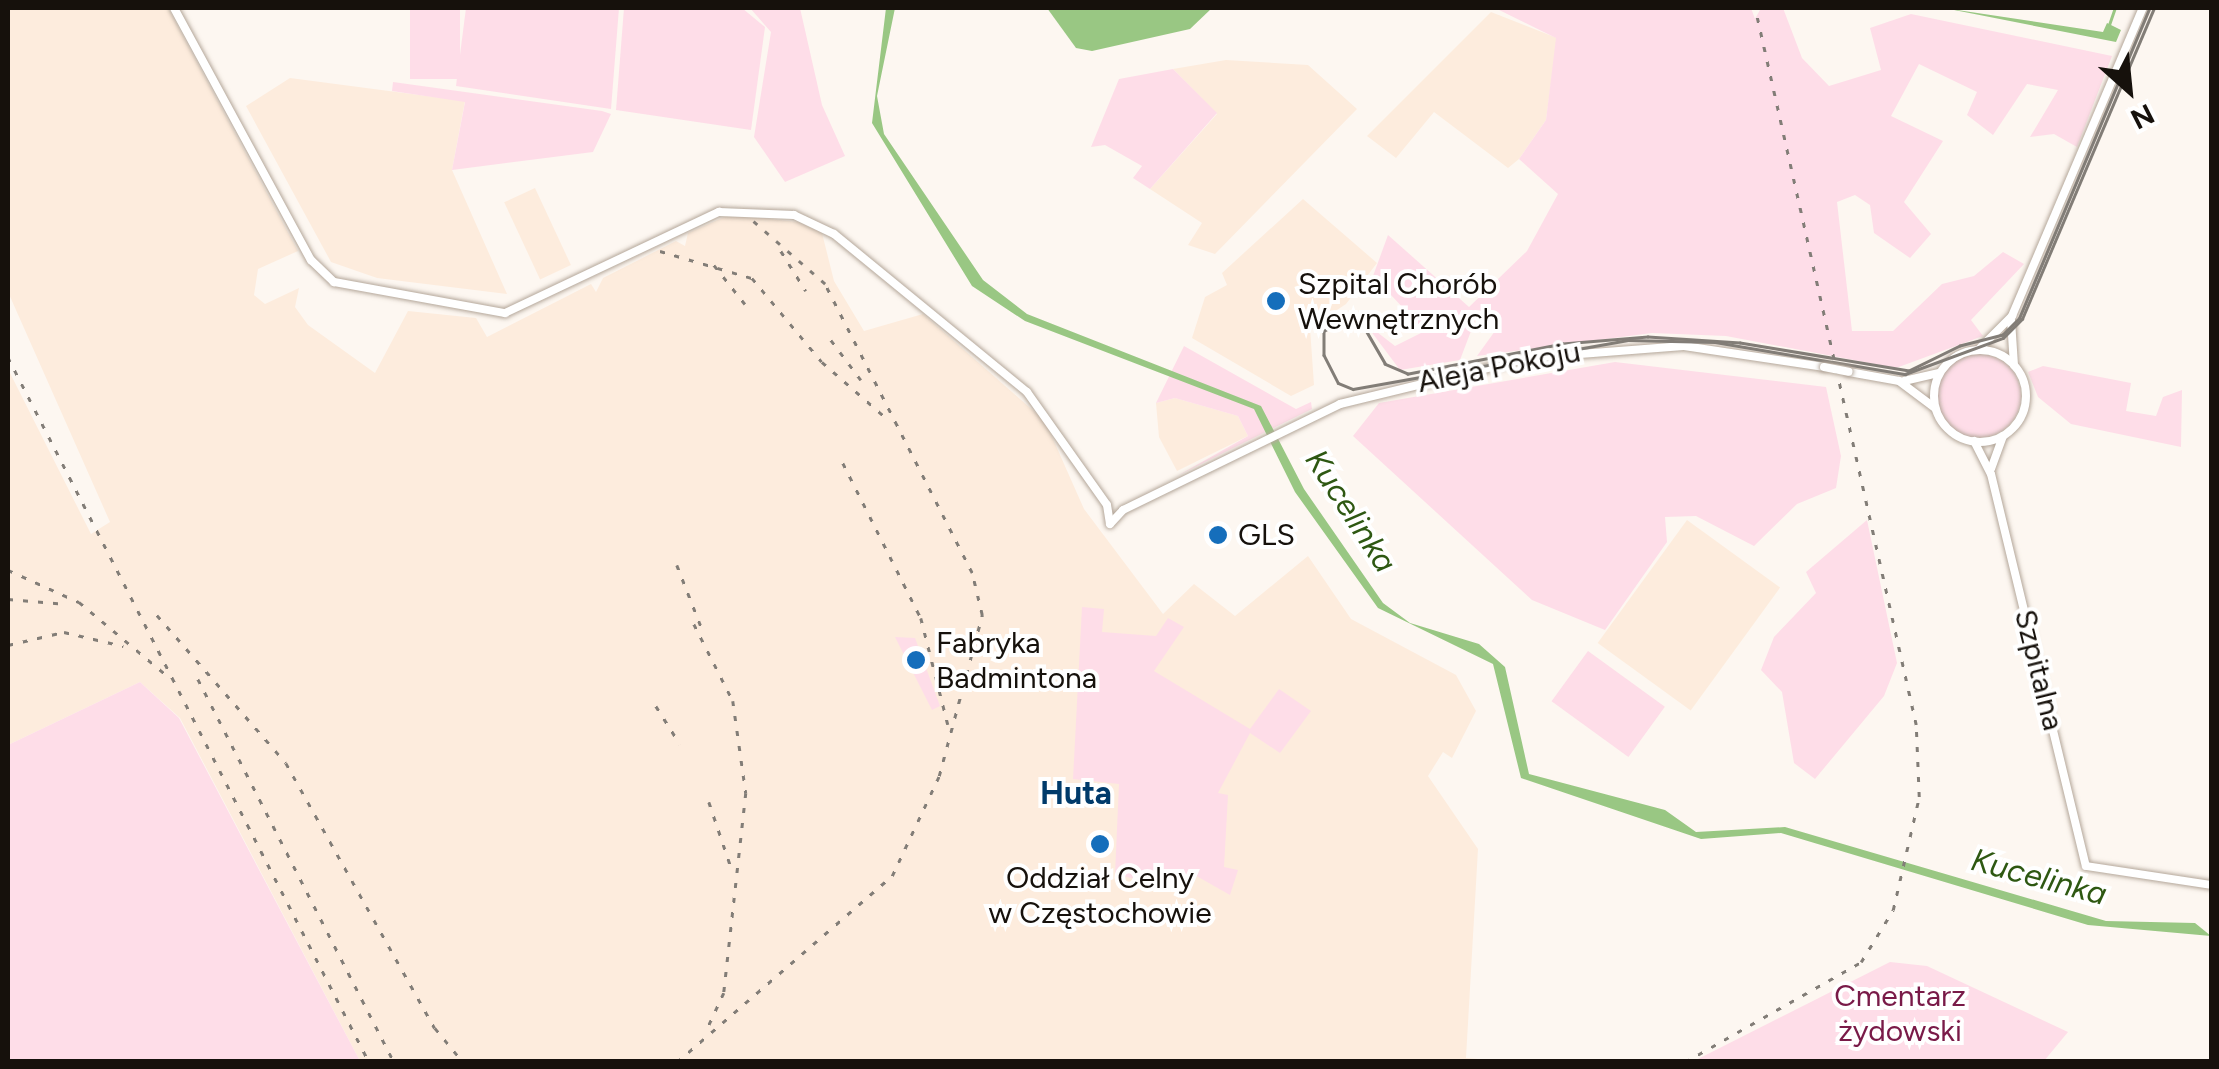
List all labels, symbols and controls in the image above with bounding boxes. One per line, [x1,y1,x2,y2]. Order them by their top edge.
north arrow [2079,40,2179,140]
text: N [2125,97,2160,137]
place label: Szpital Chorób Wewnętrznych [1298,266,1499,336]
marker: Szpital Chorób Wewnętrznych [1263,288,1289,314]
street label: Aleja Pokoju [1415,334,1583,400]
water label: Kucelinka [1297,442,1405,580]
place label: GLS [1238,517,1295,553]
marker: GLS [1207,524,1229,546]
street label: Szpitalna [2007,606,2071,734]
place label: Fabryka Badmintona [936,625,1097,696]
marker: Fabryka Badmintona [905,649,927,671]
district label: Huta [1040,774,1112,812]
marker: Oddział Celny w Częstochowie [1089,833,1111,855]
water label: Kucelinka [1967,841,2111,913]
place label: Oddział Celny w Częstochowie [988,860,1212,930]
park label: Cmentarz żydowski [1834,978,1966,1048]

